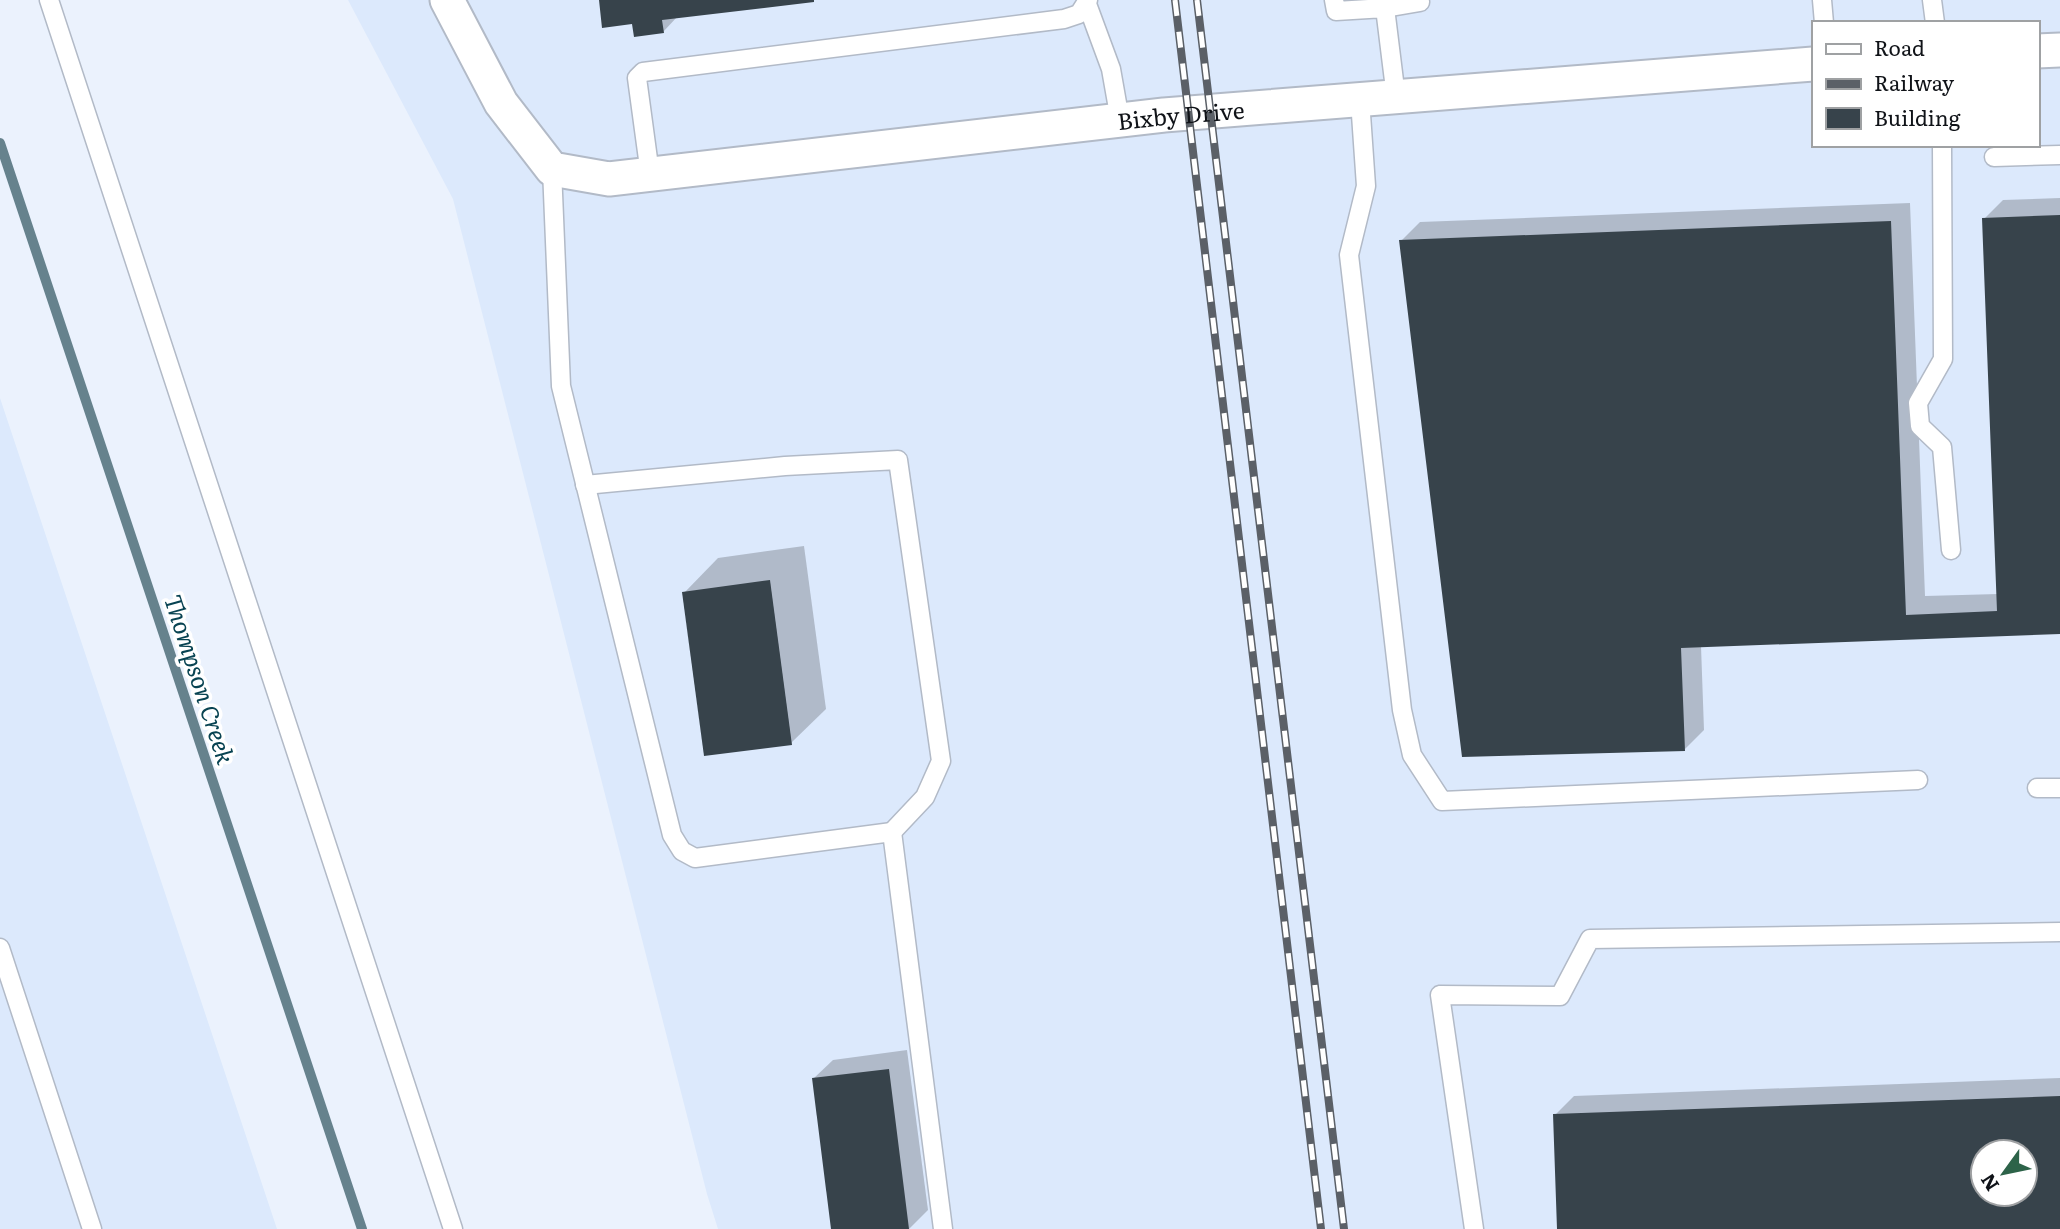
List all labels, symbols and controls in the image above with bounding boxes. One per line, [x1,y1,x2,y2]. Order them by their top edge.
legend [1812,21,2039,147]
text: Road [1874,31,1925,62]
text: Railway [1874,66,1955,97]
street label: Bixby Drive [1115,92,1246,137]
text: Building [1874,101,1961,132]
water label: Thompson Creek [157,590,245,769]
north arrow [1969,1138,2039,1208]
text: N [1973,1168,2005,1197]

